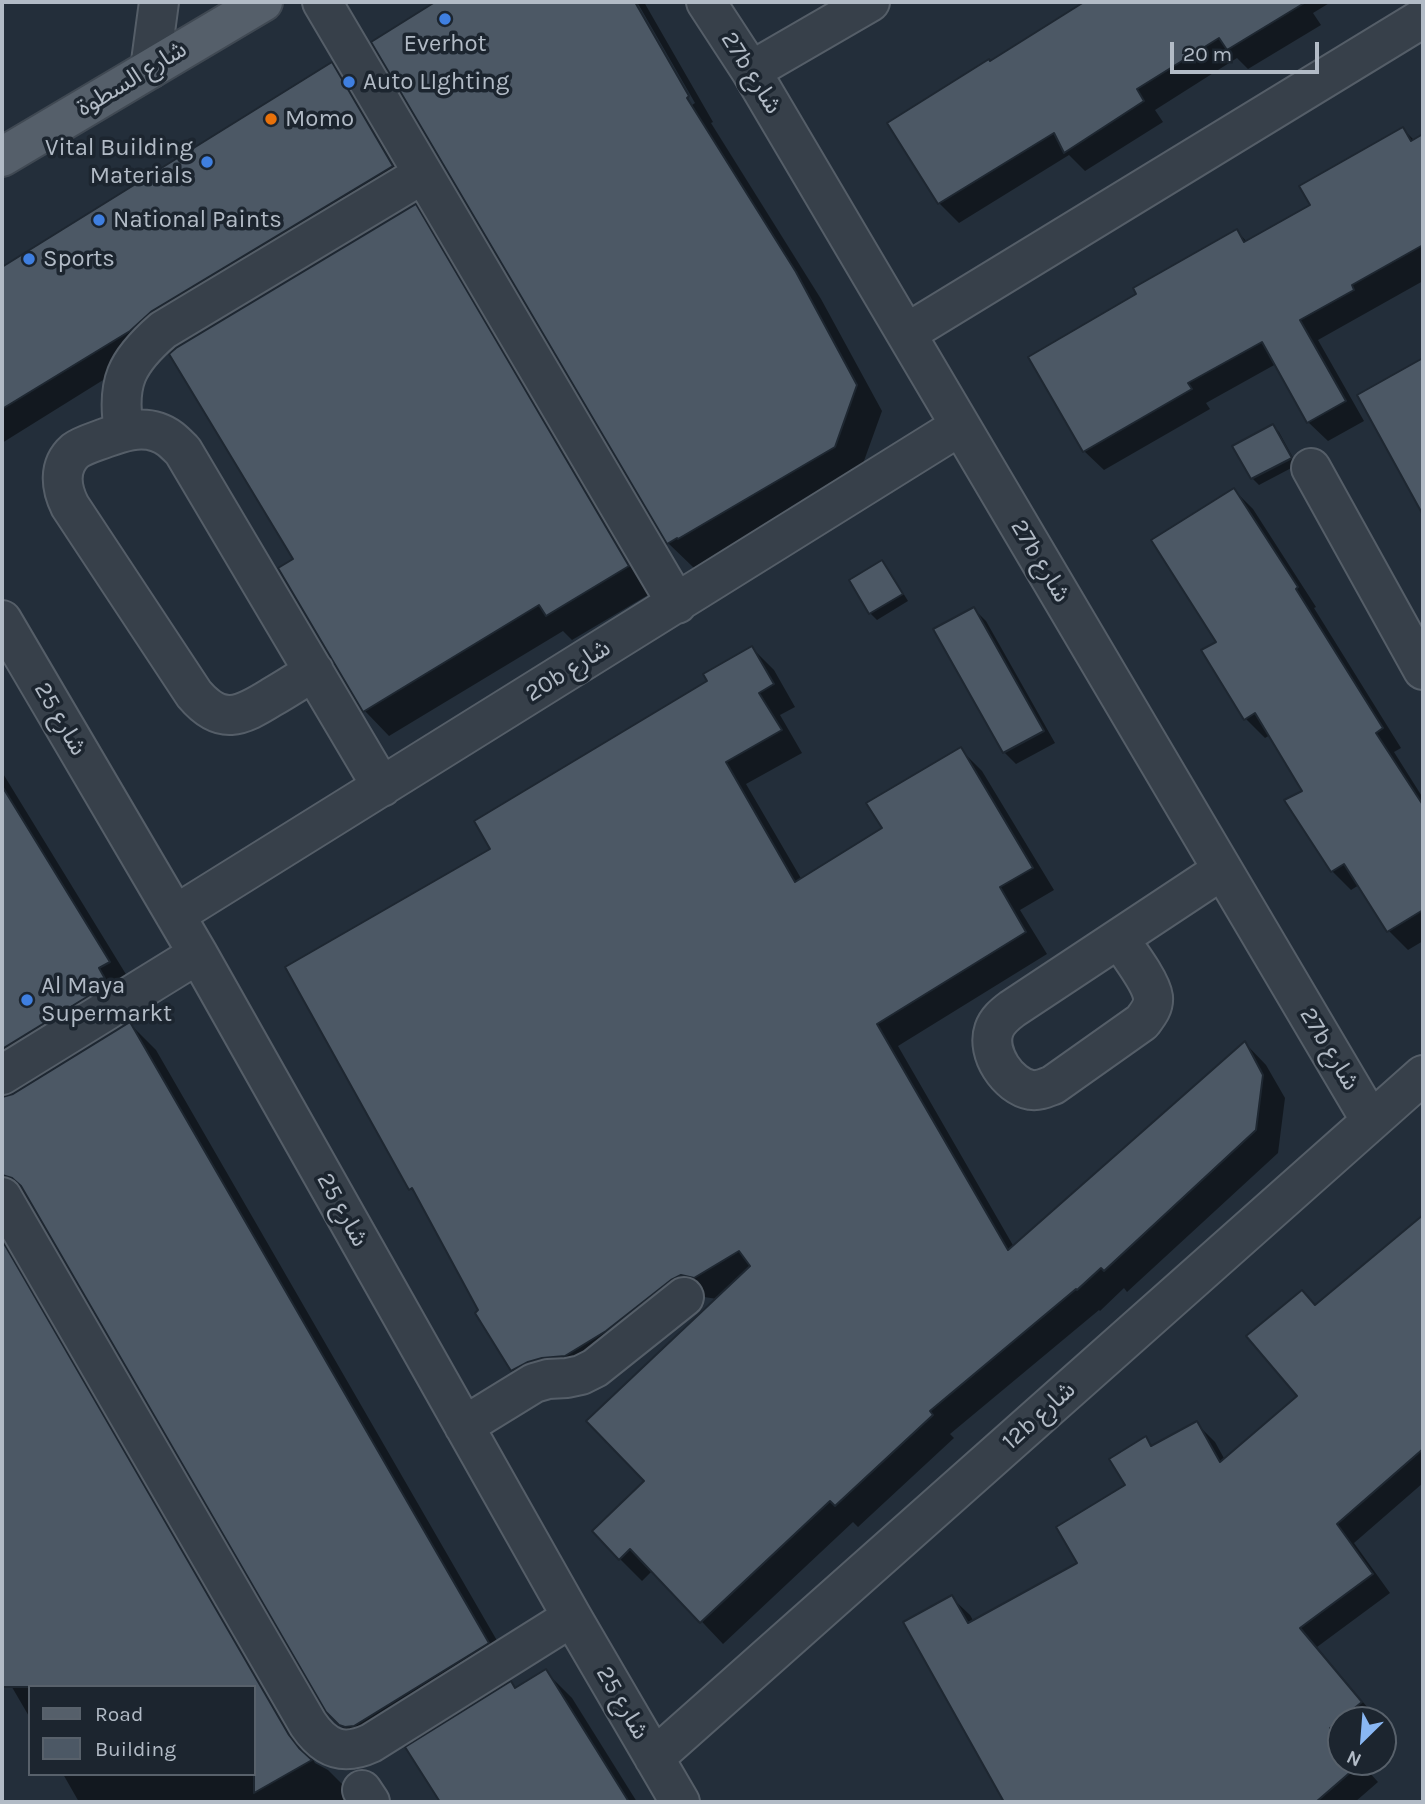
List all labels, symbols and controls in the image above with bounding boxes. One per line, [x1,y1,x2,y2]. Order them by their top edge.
marker: Everhot [437,11,453,27]
street label: 27b شارع [714,26,788,120]
scale bar [1173,28,1322,72]
place label: Everhot [403,30,487,58]
street label: شارع السطوة [72,35,192,123]
text: 20 m [1183,42,1232,66]
place label: Auto LIghting [363,68,509,96]
marker: Auto LIghting [341,74,357,90]
place label: Momo [285,105,354,133]
marker: Momo [263,111,279,127]
place label: Vital Building Materials [45,134,193,190]
marker: Vital Building Materials [199,154,215,170]
place label: National Paints [113,206,282,234]
marker: National Paints [91,212,107,228]
place label: Sports [43,245,115,273]
marker: Sports [21,251,37,267]
street label: 27b شارع [1004,514,1076,608]
street label: 20b شارع [520,634,616,708]
street label: شارع 25 [28,677,92,761]
place label: Al Maya Supermarkt [41,972,172,1028]
marker: Al Maya Supermarkt [19,992,35,1008]
street label: 27b شارع [1293,1002,1365,1096]
street label: شارع 25 [310,1168,374,1252]
street label: 12b شارع [996,1376,1082,1456]
street label: شارع 25 [590,1661,654,1745]
legend [28,1685,256,1776]
text: Road [95,1702,143,1726]
north arrow [1327,1706,1397,1776]
text: Building [95,1737,176,1761]
text: N [1343,1745,1365,1771]

